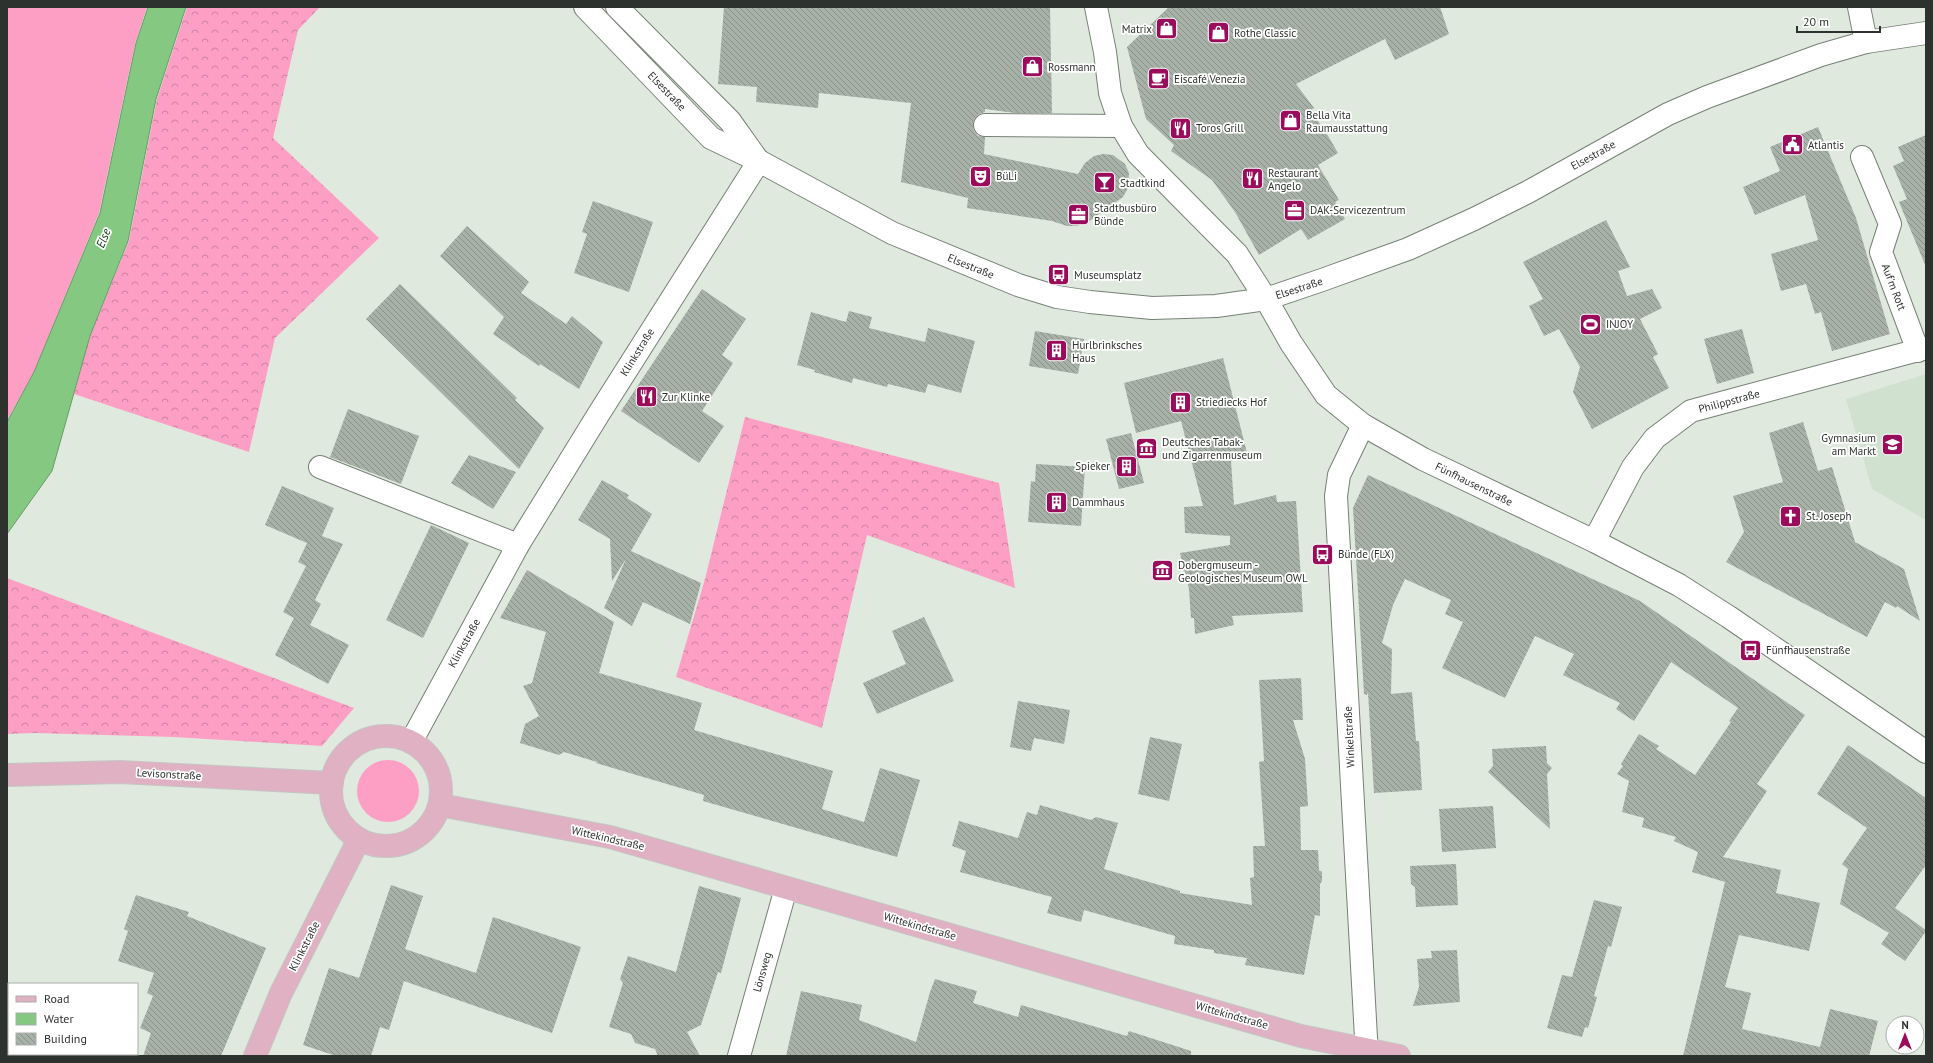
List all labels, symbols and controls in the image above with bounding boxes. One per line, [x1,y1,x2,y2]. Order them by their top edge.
scale bar [1797,8,1880,34]
text: 20 m [1803,14,1829,29]
shop icon: Matrix [1154,16,1180,42]
shop icon: Rothe Classic [1206,20,1232,46]
place label: Matrix [1122,22,1152,36]
place label: Rothe Classic [1234,26,1296,40]
shop icon: Rossmann [1019,54,1045,80]
place label: Rossmann [1048,60,1096,74]
cafe icon: Eiscafé Venezia [1146,66,1172,92]
street label: Elsestraße [645,69,689,114]
place label: Eiscafé Venezia [1174,72,1245,86]
shop icon: Bella Vita Raumausstattung [1278,108,1304,134]
place label: Bella Vita Raumausstattung [1306,108,1388,135]
restaurant icon: Toros Grill [1168,115,1194,141]
place label: Toros Grill [1196,121,1244,135]
public building icon: Atlantis [1779,132,1805,158]
street label: Elsestraße [1568,137,1618,173]
place label: Atlantis [1808,138,1844,152]
theatre icon: BüLi [967,163,993,189]
restaurant icon: Restaurant Angelo [1240,166,1266,192]
place label: Restaurant Angelo [1268,166,1319,193]
place label: BüLi [996,169,1017,183]
bar icon: Stadtkind [1092,170,1118,196]
place label: Stadtkind [1120,176,1165,190]
office icon: DAK-Servicezentrum [1282,197,1308,223]
office icon: Stadtbusbüro Bünde [1065,201,1091,227]
place label: Stadtbusbüro Bünde [1094,201,1157,228]
place label: DAK-Servicezentrum [1310,203,1405,217]
water label: Else [92,226,114,250]
street label: Elsestraße [946,250,997,282]
bus stop icon: Museumsplatz [1045,262,1071,288]
street label: Auf'm Rott [1879,262,1909,313]
place label: Museumsplatz [1074,268,1142,282]
street label: Elsestraße [1274,274,1325,302]
sports icon: INJOY [1577,311,1603,337]
place label: INJOY [1606,317,1634,331]
street label: Klinkstraße [617,325,657,379]
building icon: Hurlbrinksches Haus [1044,338,1070,364]
place label: Hurlbrinksches Haus [1072,338,1142,365]
restaurant icon: Zur Klinke [633,384,659,410]
street label: Philippstraße [1697,386,1762,416]
building icon: Striediecks Hof [1168,389,1194,415]
place label: Zur Klinke [662,390,710,404]
place label: Striediecks Hof [1196,395,1267,409]
place label: Gymnasium am Markt [1821,431,1876,458]
school or university icon: Gymnasium am Markt [1879,431,1905,457]
museum icon: Deutsches Tabak- und Zigarrenmuseum [1133,435,1159,461]
place label: Deutsches Tabak- und Zigarrenmuseum [1162,435,1262,462]
building icon: Spieker [1113,453,1139,479]
place label: Spieker [1075,459,1110,473]
street label: Fünfhausenstraße [1433,459,1515,509]
building icon: Dammhaus [1043,489,1069,515]
place label: Dammhaus [1072,495,1125,509]
church icon: St. Joseph [1777,503,1803,529]
place label: St. Joseph [1806,509,1851,523]
bus stop icon: Bünde (FLX) [1309,541,1335,567]
place label: Bünde (FLX) [1338,547,1394,561]
museum icon: Dobergmuseum - Geologisches Museum OWL [1150,558,1176,584]
place label: Dobergmuseum - Geologisches Museum OWL [1178,558,1308,585]
street label: Klinkstraße [445,616,483,670]
bus stop icon: Fünfhausenstraße [1737,637,1763,663]
place label: Fünfhausenstraße [1766,643,1851,657]
street label: Winkelstraße [1340,705,1358,768]
street label: Levisonstraße [136,765,202,783]
street label: Wittekindstraße [570,823,646,853]
street label: Wittekindstraße [882,909,958,943]
street label: Klinkstraße [286,918,323,973]
street label: Lönsweg [750,950,774,994]
legend [8,983,138,1055]
text: Road [44,991,69,1006]
street label: Wittekindstraße [1194,998,1270,1032]
text: Water [44,1011,74,1026]
north arrow [1885,1015,1925,1055]
text: N [1901,1018,1909,1032]
text: Building [44,1031,87,1046]

